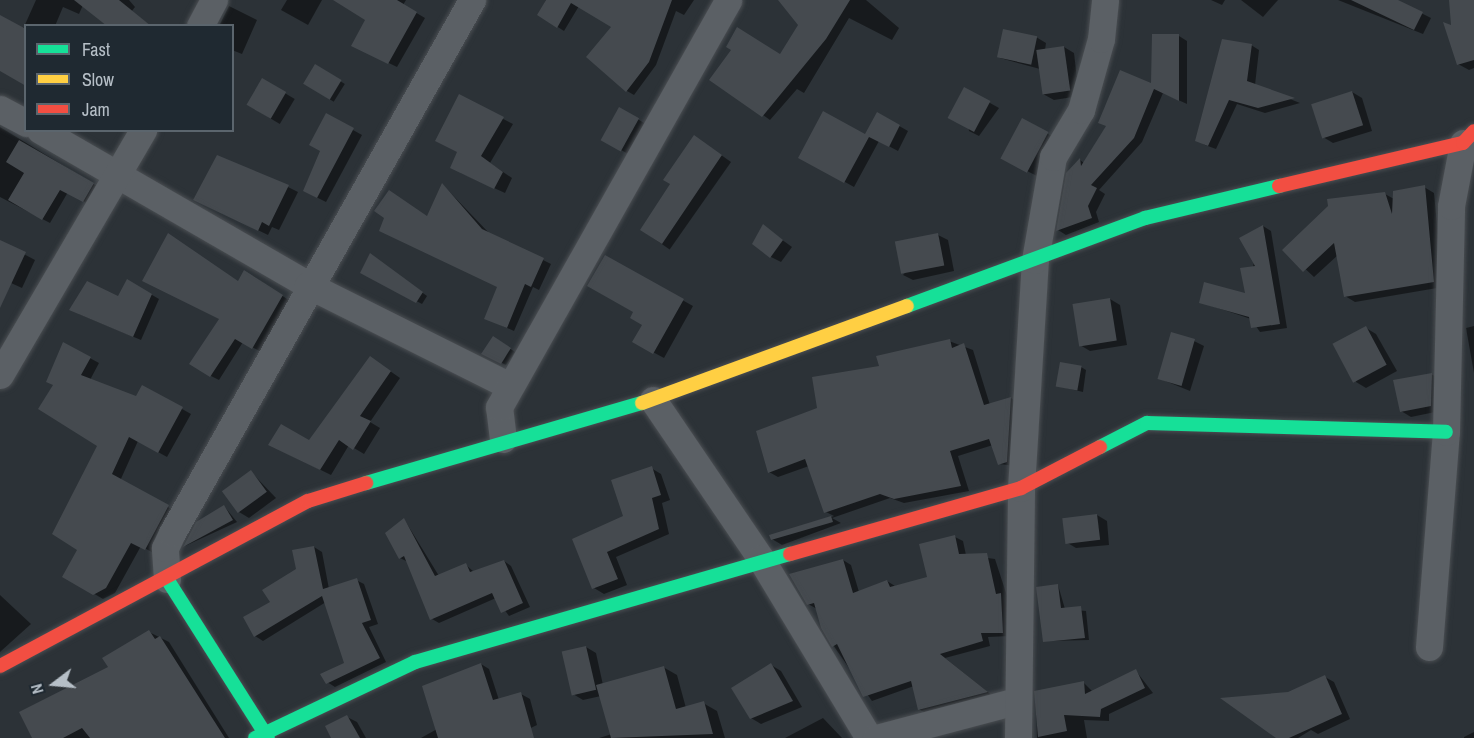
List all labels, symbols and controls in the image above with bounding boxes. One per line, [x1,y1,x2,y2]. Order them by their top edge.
legend [24,24,234,132]
text: Fast [82,37,110,62]
text: Slow [82,67,114,92]
text: Jam [82,97,110,122]
north arrow [24,654,84,714]
text: N [25,681,49,697]

